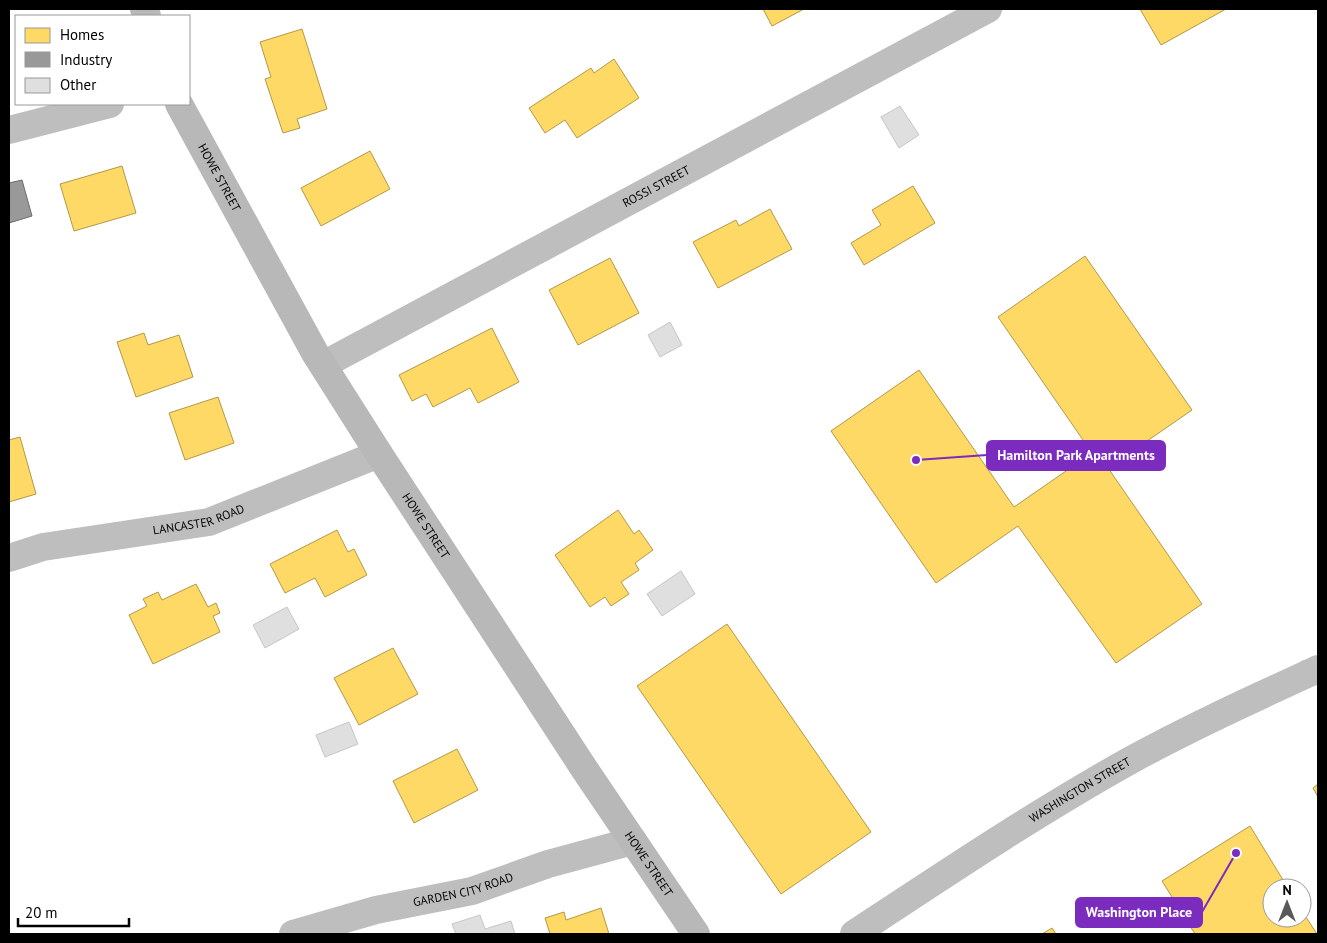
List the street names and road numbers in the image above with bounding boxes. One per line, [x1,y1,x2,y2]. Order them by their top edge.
street label: HOWE STREET [195,141,245,214]
street label: ROSSI STREET [620,162,692,210]
street label: HOWE STREET [399,490,453,561]
street label: LANCASTER ROAD [152,501,247,537]
street label: WASHINGTON STREET [1026,754,1133,825]
street label: HOWE STREET [622,828,677,899]
street label: GARDEN CITY ROAD [412,869,515,909]

